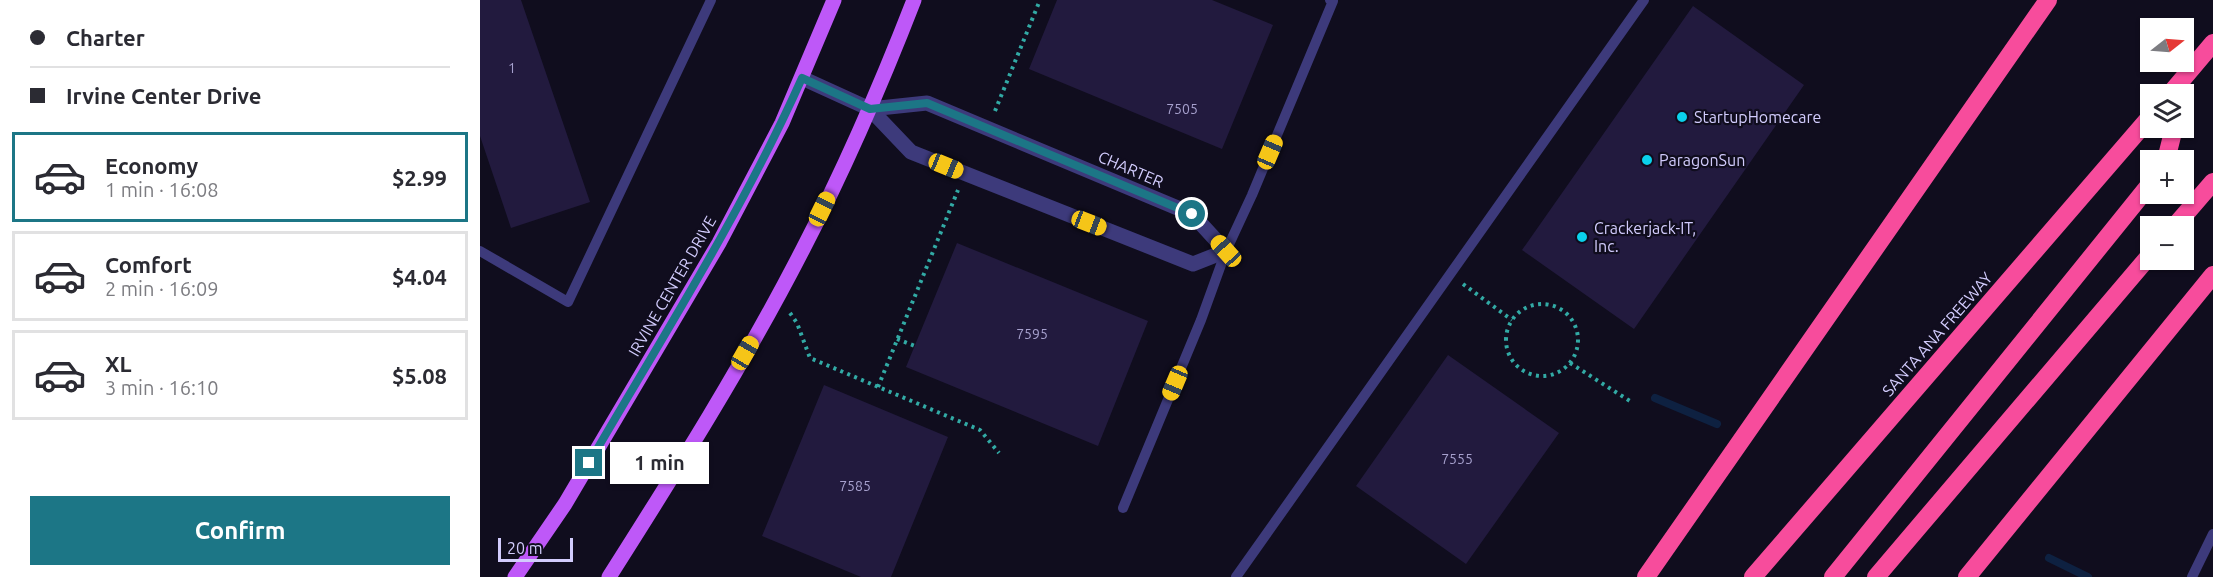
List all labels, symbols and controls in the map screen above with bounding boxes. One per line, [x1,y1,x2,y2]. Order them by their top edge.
north arrow [2140,18,2194,72]
map controls [2140,18,2194,270]
text: Charter [66,25,145,50]
house number: 1 [508,60,516,76]
text: Irvine Center Drive [66,83,262,108]
button: layers [2140,84,2194,138]
house number: 7505 [1166,101,1198,117]
place label: StartupHomecare [1694,108,1821,126]
marker: StartupHomecare [1675,110,1689,124]
car [1255,132,1285,172]
street label: CHARTER [1096,147,1166,191]
icon: car [33,150,87,204]
button: + [2140,150,2194,204]
car [926,151,966,181]
place label: ParagonSun [1659,151,1745,169]
text: Economy [105,153,198,178]
marker: ParagonSun [1640,153,1654,167]
text: $2.99 [392,165,447,190]
text: 1 min · 16:08 [105,178,219,201]
car [806,189,838,229]
route start [1178,200,1205,227]
car [1069,208,1109,238]
street label: IRVINE CENTER DRIVE [625,213,719,359]
button: − [2140,216,2194,270]
place label: Crackerjack-IT, Inc. [1594,219,1696,255]
marker: Crackerjack-IT, Inc. [1575,230,1589,244]
car [1207,232,1245,270]
icon: car [33,249,87,303]
text: Comfort [105,252,192,277]
text: $4.04 [392,264,447,289]
street label: SANTA ANA FREEWAY [1878,268,1996,399]
text: 2 min · 16:09 [105,277,219,300]
house number: 7595 [1016,326,1048,342]
car [728,333,762,373]
icon: car [33,348,87,402]
text: XL [105,351,132,376]
text: $5.08 [392,363,447,388]
car [1160,363,1190,403]
text: 3 min · 16:10 [105,376,219,399]
callout: 1 min [610,442,709,484]
route end [575,449,602,476]
text: 1 min [634,451,685,474]
house number: 7555 [1441,451,1473,467]
house number: 7585 [839,478,871,494]
button: Confirm [30,496,450,565]
scale bar [498,535,573,562]
text: 20 m [507,539,543,557]

